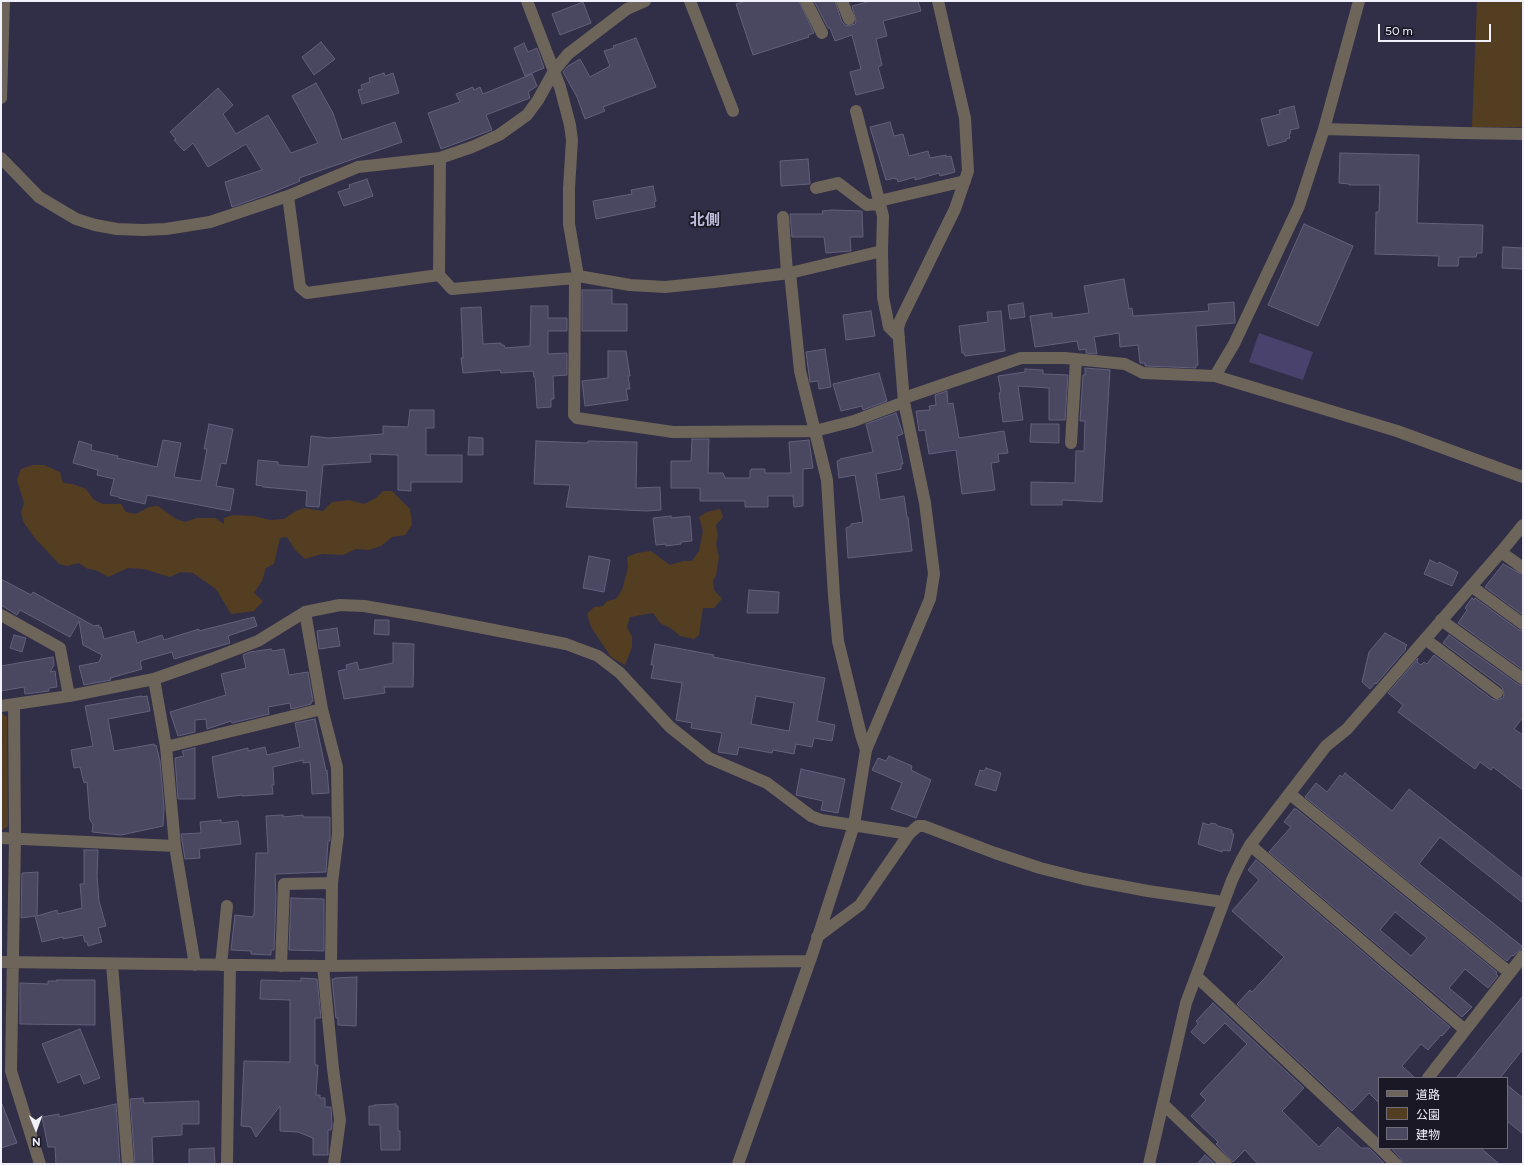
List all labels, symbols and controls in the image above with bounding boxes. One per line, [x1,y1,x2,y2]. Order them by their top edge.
scale bar [1380,16,1493,42]
text: 50 m [1385,24,1413,38]
district label: 北側 [690,212,720,230]
legend [1378,1077,1508,1149]
text: 道路 [1416,1088,1440,1102]
text: 公園 [1416,1108,1440,1122]
north arrow [16,1109,56,1149]
text: 建物 [1416,1128,1440,1142]
text: N [32,1135,41,1148]

